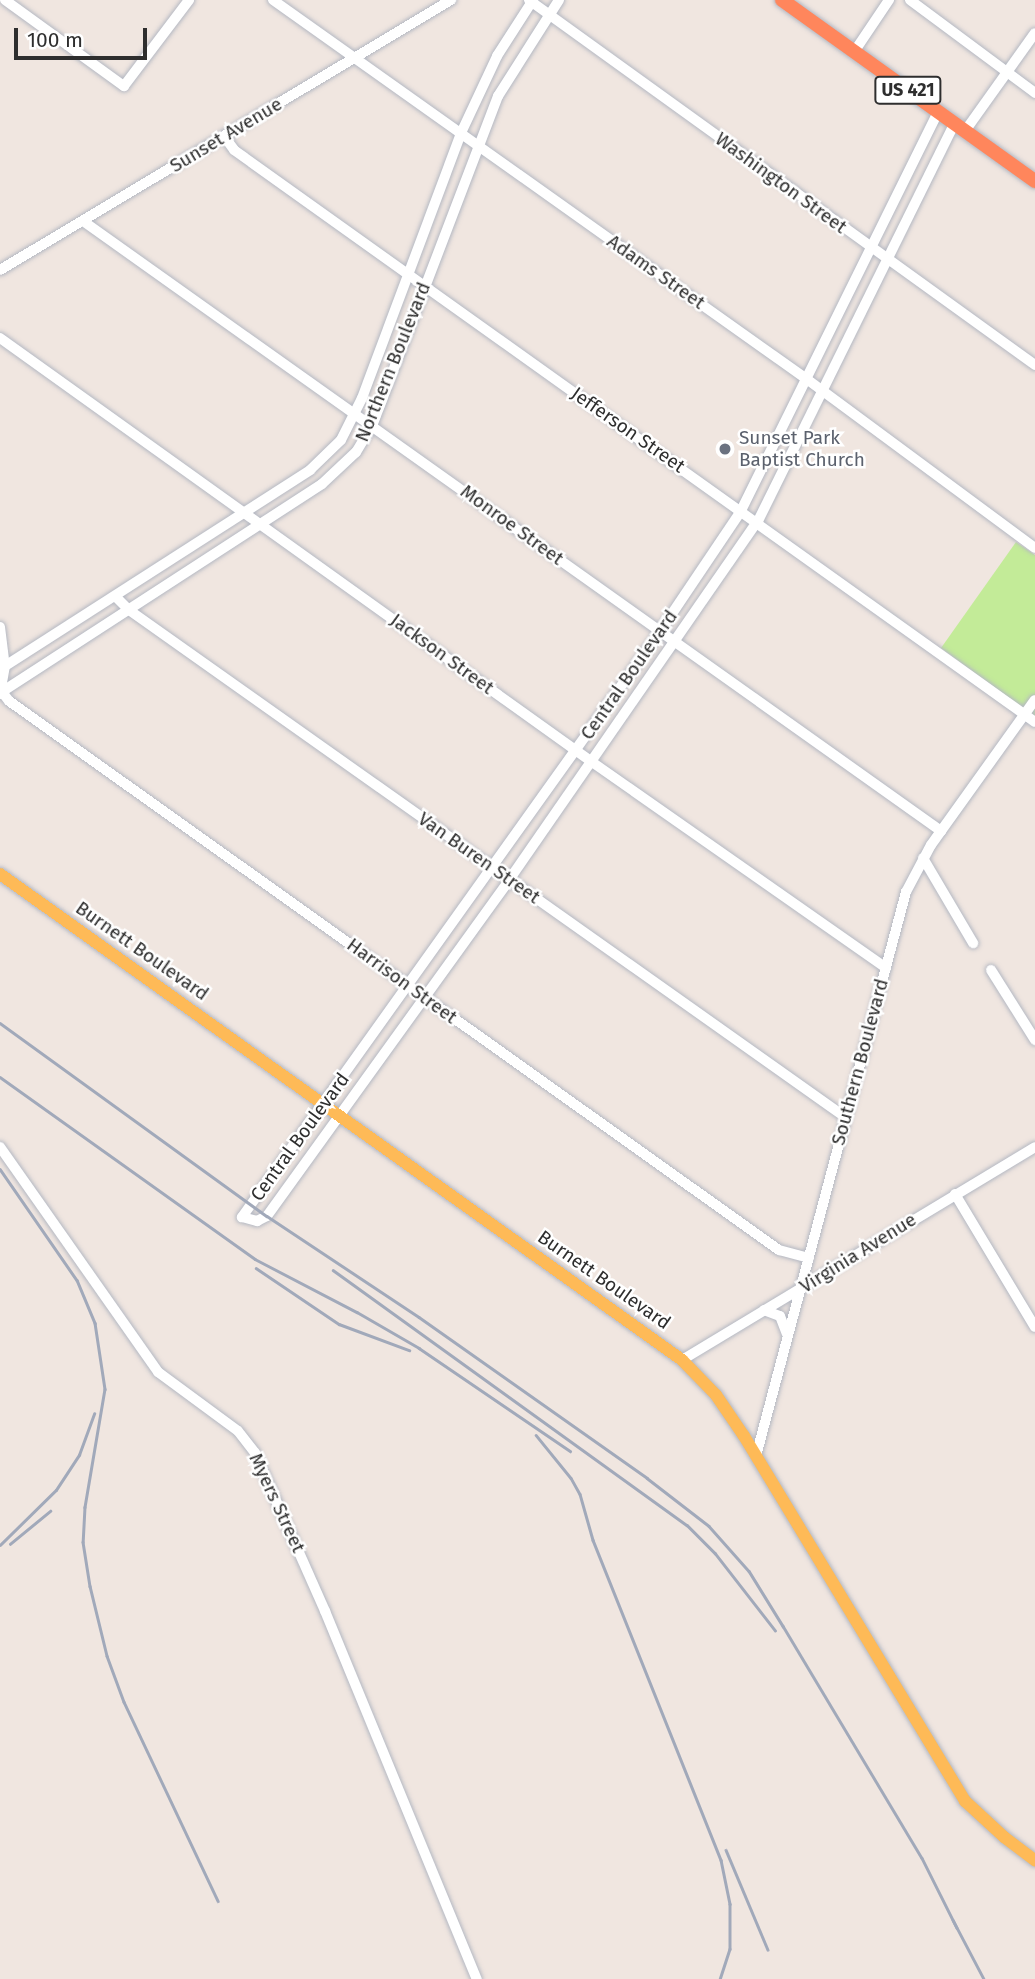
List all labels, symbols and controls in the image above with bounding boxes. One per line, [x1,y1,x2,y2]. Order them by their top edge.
scale bar [18,14,150,58]
text: 100 m [27,27,83,53]
road number: US 421 [873,76,943,104]
street label: Sunset Avenue [166,93,286,177]
street label: Washington Street [711,128,851,238]
street label: Adams Street [603,230,709,314]
street label: Northern Boulevard [351,279,435,445]
street label: Jefferson Street [567,382,689,478]
place label: Sunset Park Baptist Church [739,427,865,471]
marker: Sunset Park Baptist Church [717,441,733,457]
street label: Monroe Street [456,480,568,570]
street label: Central Boulevard [576,606,682,744]
street label: Jackson Street [386,609,498,699]
street label: Van Buren Street [414,807,544,909]
street label: Burnett Boulevard [71,897,213,1005]
street label: Harrison Street [342,933,462,1029]
street label: Southern Boulevard [827,976,893,1148]
street label: Central Boulevard [246,1068,354,1206]
street label: Virginia Avenue [796,1208,920,1298]
street label: Burnett Boulevard [533,1226,675,1334]
street label: Myers Street [244,1450,310,1556]

